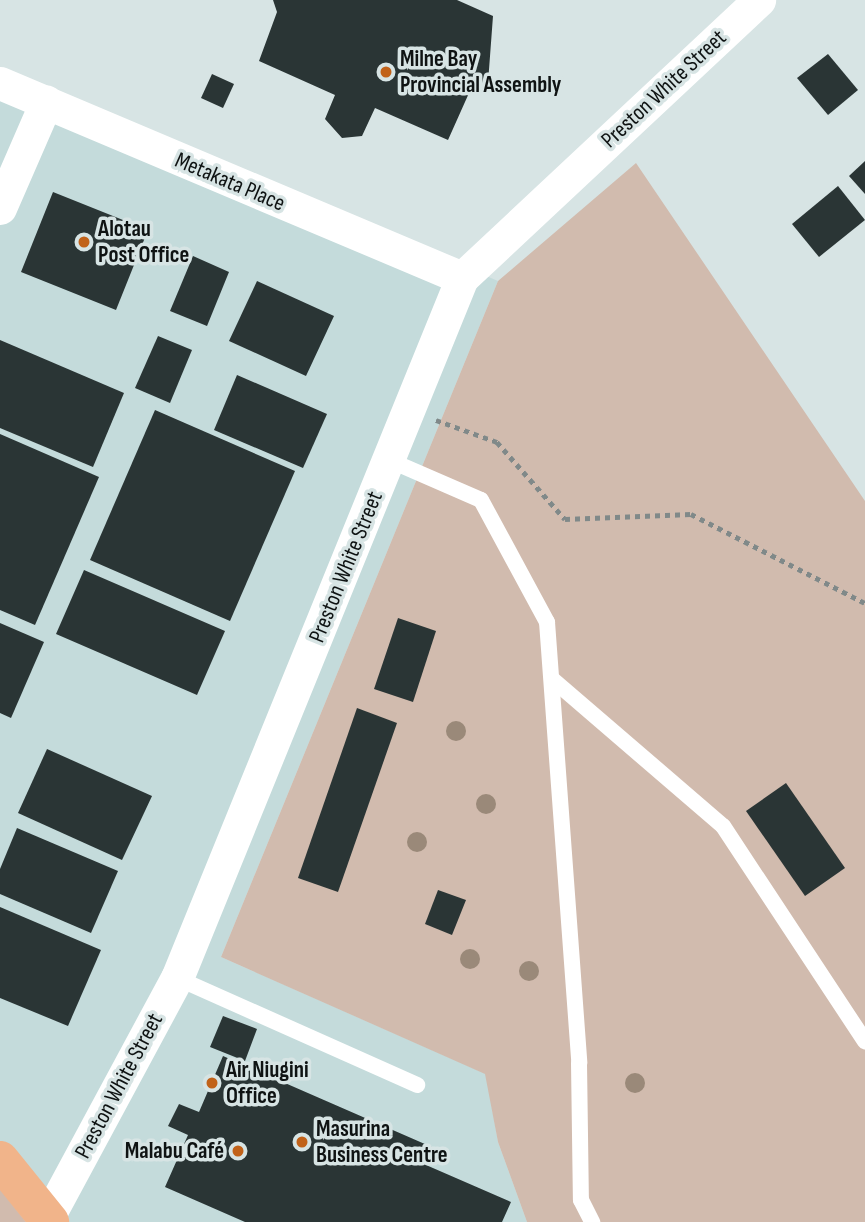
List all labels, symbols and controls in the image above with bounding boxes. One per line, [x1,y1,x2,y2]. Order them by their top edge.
street label: Preston White Street [596,24,732,154]
place label: Milne Bay Provincial Assembly [400,45,561,99]
marker: Milne Bay Provincial Assembly [378,64,394,80]
street label: Metakata Place [171,146,289,218]
place label: Alotau Post Office [98,215,189,269]
marker: Alotau Post Office [76,234,92,250]
street label: Preston White Street [303,487,389,647]
street label: Preston White Street [69,1009,169,1163]
place label: Air Niugini Office [226,1056,309,1110]
marker: Air Niugini Office [204,1075,220,1091]
place label: Masurina Business Centre [316,1115,448,1169]
marker: Masurina Business Centre [294,1134,310,1150]
place label: Malabu Café [125,1137,224,1165]
marker: Malabu Café [230,1143,246,1159]

